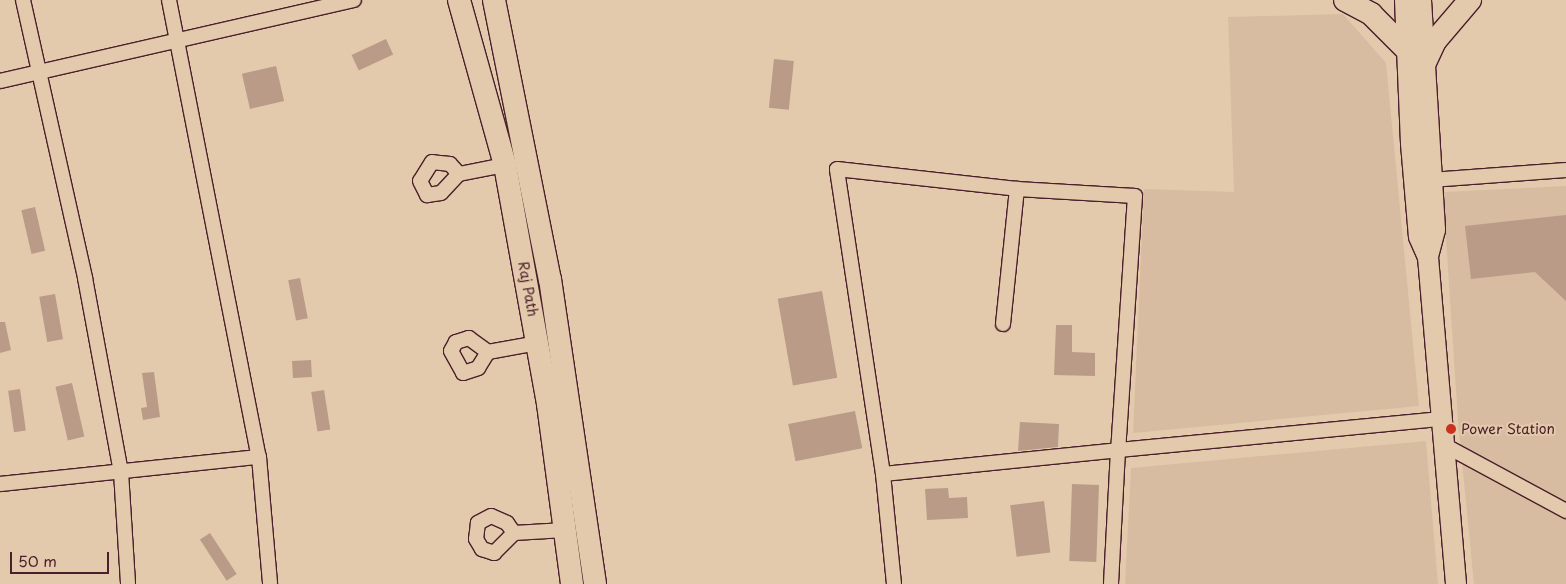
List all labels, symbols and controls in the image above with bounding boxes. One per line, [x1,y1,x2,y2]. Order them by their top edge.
street label: Raj Path [515,260,541,318]
place label: Power Station [1461,421,1555,437]
marker: Power Station [1445,423,1457,435]
scale bar [12,542,111,574]
text: 50 m [18,549,57,572]

